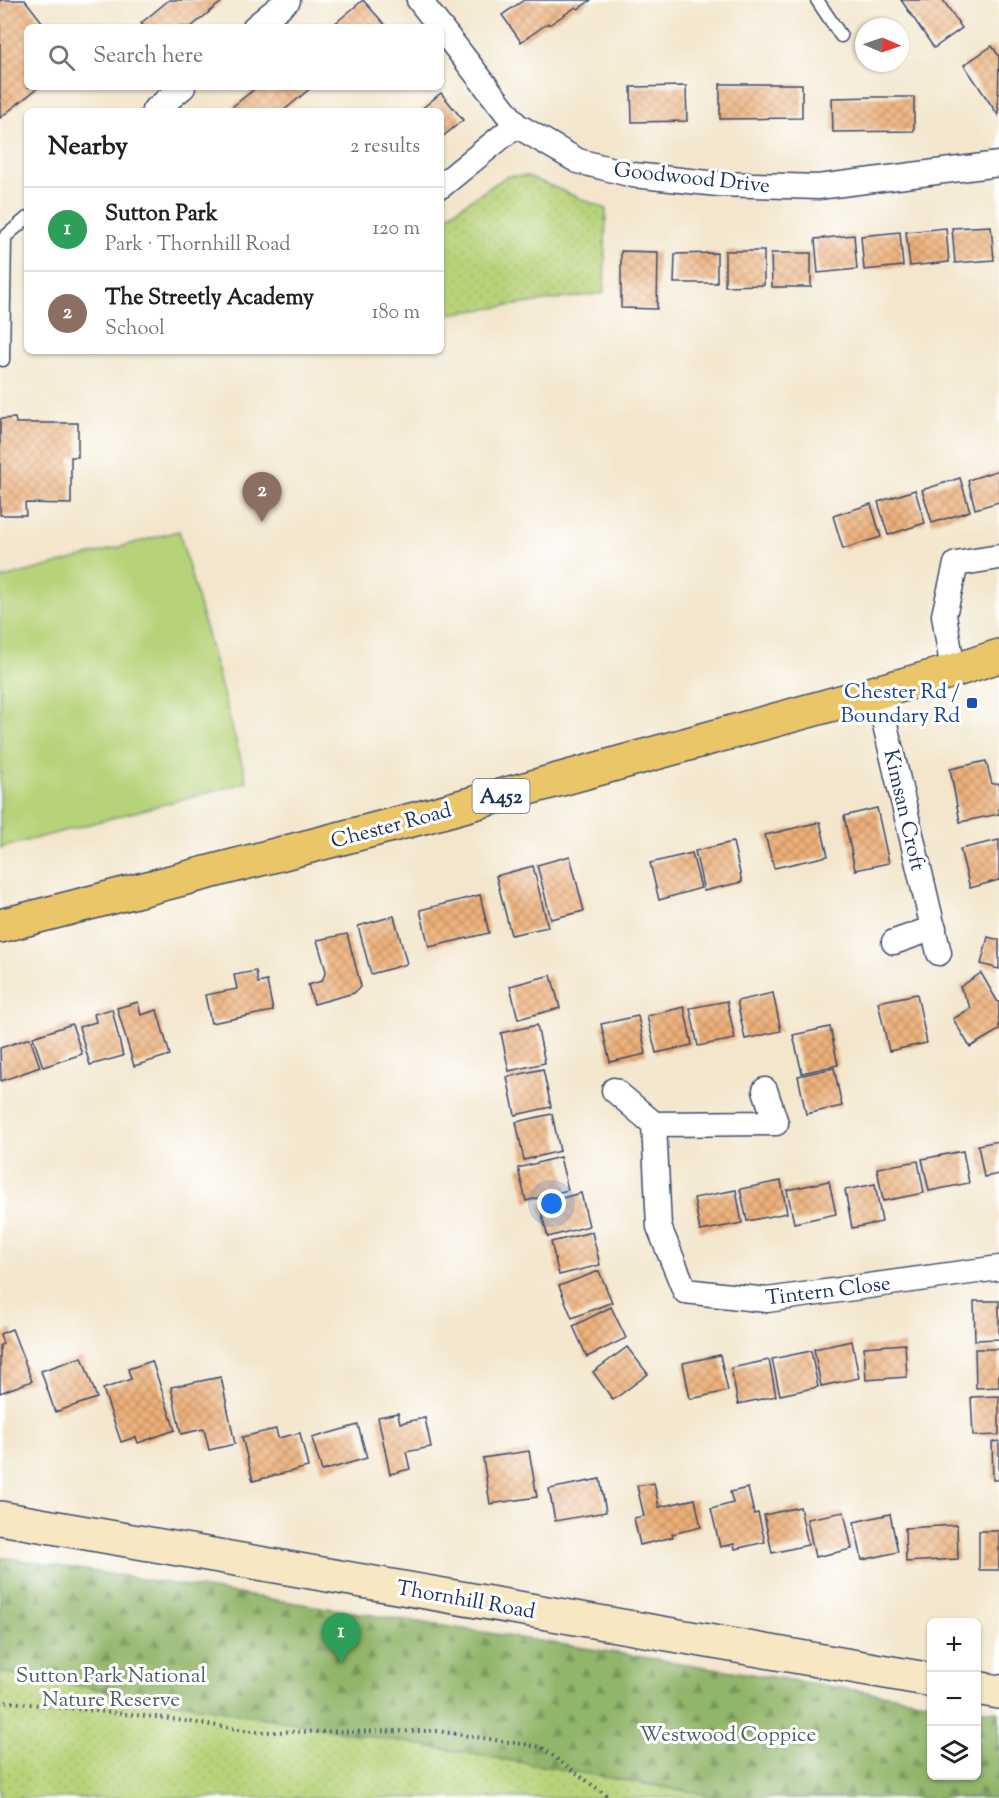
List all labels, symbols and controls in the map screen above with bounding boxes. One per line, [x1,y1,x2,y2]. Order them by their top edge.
north arrow [855,18,909,72]
search box [24,24,444,90]
icon: search [45,41,78,74]
text: Search here [93,41,203,73]
text: Nearby [48,129,128,166]
text: 2 results [350,133,420,162]
street label: Goodwood Drive [612,156,771,202]
text: Sutton Park [105,199,218,231]
text: 1 [64,215,71,244]
text: 120 m [372,215,420,244]
text: Park · Thornhill Road [105,231,290,260]
text: The Streetly Academy [105,283,314,315]
text: 2 [63,299,72,328]
text: 180 m [372,299,420,328]
text: School [105,315,165,344]
pin: 2 [242,472,282,522]
place label: Chester Rd / Boundary Rd [841,678,960,732]
marker: Chester Rd / Boundary Rd [965,696,979,710]
street label: Kimsan Croft [875,747,932,874]
road number: A452 [472,779,530,813]
street label: Chester Road [328,796,455,857]
your location [537,1189,566,1218]
street label: Tintern Close [764,1269,892,1315]
street label: Thornhill Road [394,1574,537,1628]
pin: 1 [322,1614,360,1663]
map controls [927,1618,981,1780]
button: + [927,1618,981,1672]
park label: Sutton Park National Nature Reserve [16,1662,206,1716]
button: − [927,1672,981,1726]
park label: Westwood Coppice [640,1721,816,1751]
button: layers [927,1726,981,1780]

